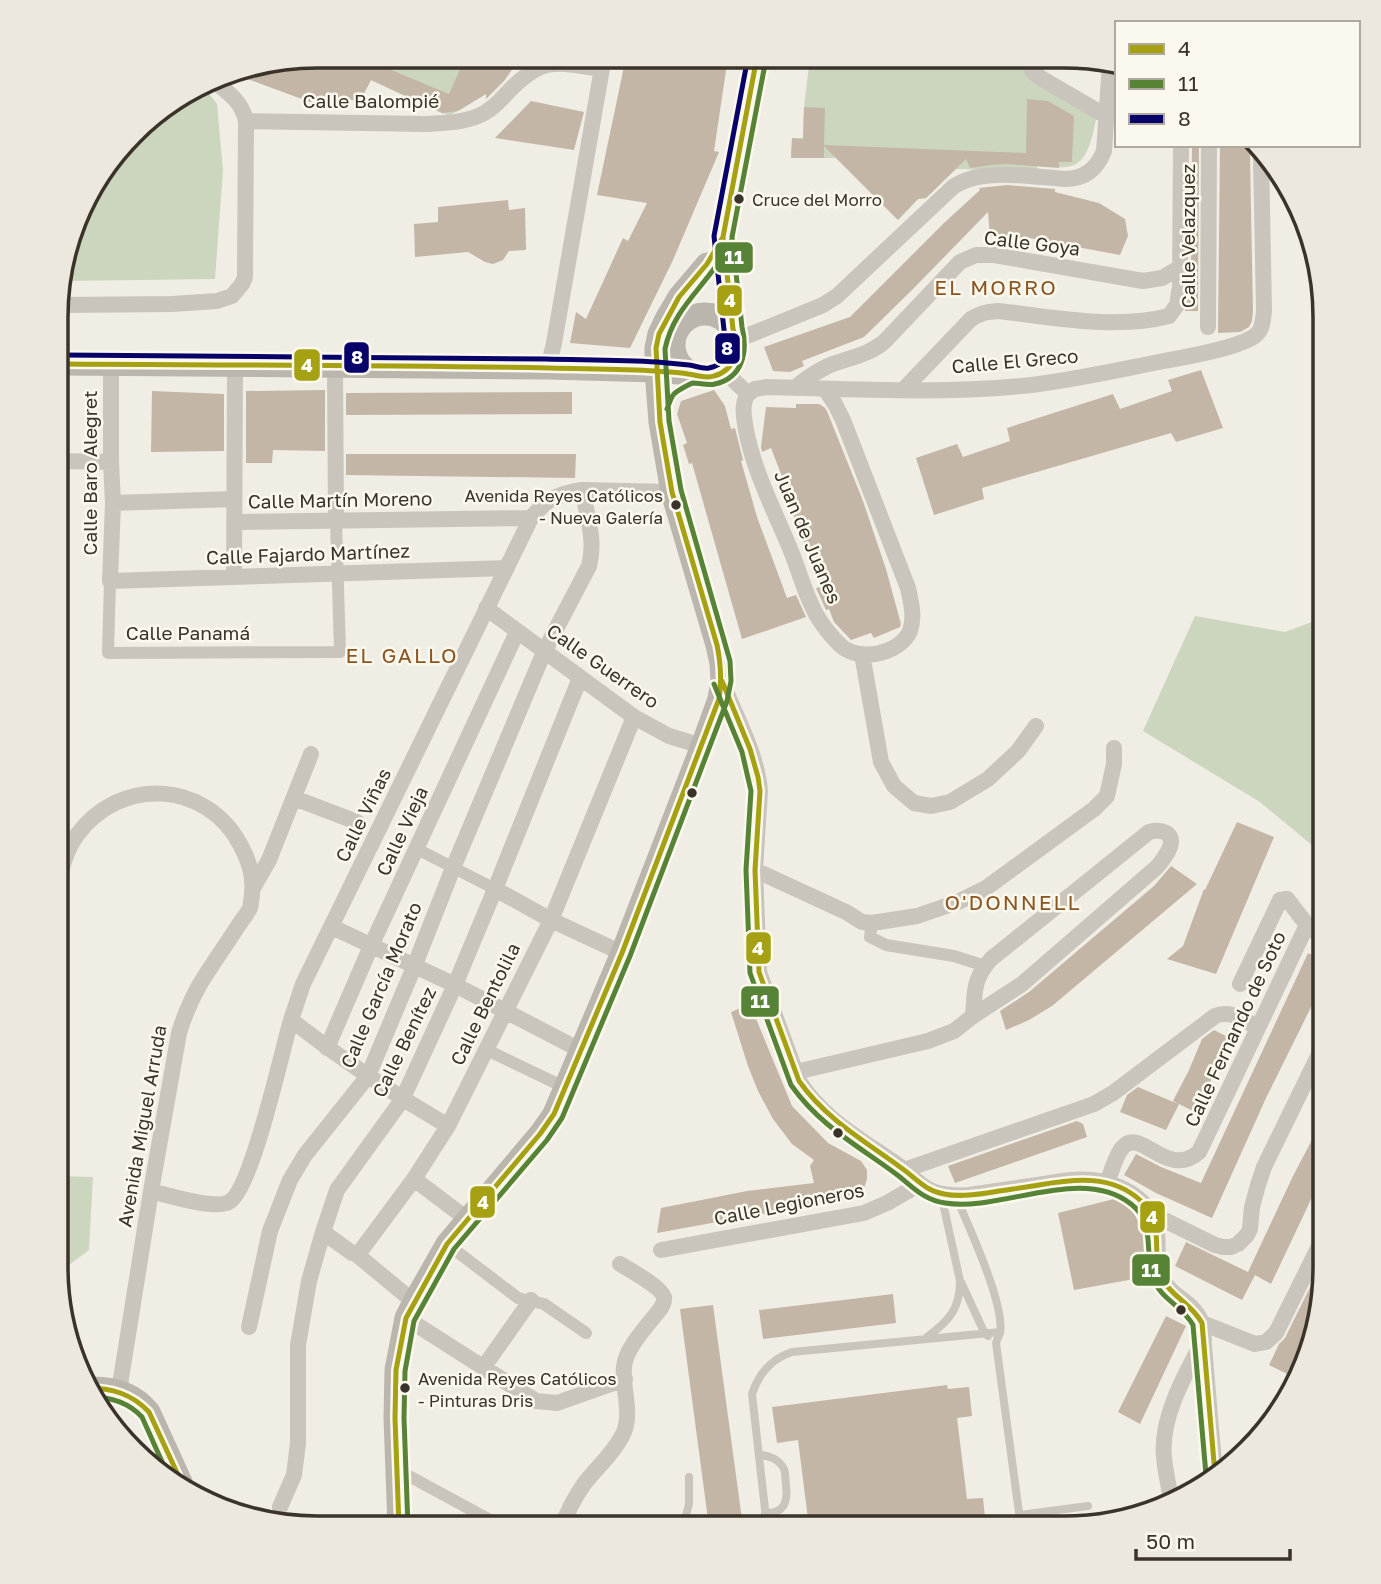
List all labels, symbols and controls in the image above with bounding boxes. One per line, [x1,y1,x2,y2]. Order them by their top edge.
legend [1115,21,1360,147]
text: 4 [1178,35,1191,61]
text: 11 [1178,70,1198,96]
street label: Calle Balompié [303,89,439,112]
text: 8 [1178,105,1191,131]
street label: Calle Velazquez [1176,164,1199,308]
place label: Cruce del Morro [752,189,882,210]
marker: Cruce del Morro [732,192,746,206]
street label: Calle Goya [983,225,1081,260]
line badge: 11 [714,241,754,274]
text: 11 [724,245,744,268]
district label: EL MORRO [934,274,1058,300]
line badge: 4 [716,284,743,317]
text: 4 [724,288,736,311]
line badge: 8 [714,332,741,365]
text: 8 [721,336,733,359]
line badge: 8 [343,341,370,374]
street label: Calle El Greco [951,344,1079,378]
text: 8 [351,345,363,368]
line badge: 4 [293,348,321,382]
text: 4 [301,353,313,376]
street label: Calle Baro Alegret [78,390,101,556]
street label: Juan de Juanes [770,467,847,607]
place label: Avenida Reyes Católicos - Nueva Galería [465,485,663,528]
street label: Calle Martín Moreno [248,486,432,513]
marker: Avenida Reyes Católicos - Nueva Galería [669,498,683,512]
street label: Calle Fajardo Martínez [206,538,410,569]
street label: Calle Guerrero [543,618,664,713]
street label: Calle Panamá [126,621,250,644]
district label: EL GALLO [345,642,459,668]
street label: Calle Viñas [330,764,395,866]
street label: Calle Vieja [371,782,432,879]
unlabelled marker [685,786,699,800]
district label: O'DONNELL [944,889,1082,915]
street label: Calle García Morato [335,898,426,1071]
street label: Calle Fernando de Soto [1179,927,1290,1130]
line badge: 4 [745,931,772,965]
text: 4 [752,936,764,959]
street label: Calle Bentolila [445,939,524,1069]
street label: Calle Benítez [367,983,440,1101]
line badge: 11 [740,985,780,1018]
text: 11 [750,989,770,1012]
street label: Avenida Miguel Arruda [112,1023,171,1229]
unlabelled marker [831,1126,845,1140]
street label: Calle Legioneros [712,1178,866,1229]
line badge: 4 [469,1185,496,1219]
text: 4 [477,1190,489,1213]
line badge: 4 [1139,1200,1166,1234]
text: 4 [1146,1205,1158,1228]
line badge: 11 [1131,1253,1171,1287]
text: 11 [1141,1258,1161,1281]
unlabelled marker [1174,1303,1188,1317]
place label: Avenida Reyes Católicos - Pinturas Dris [418,1368,616,1411]
marker: Avenida Reyes Católicos - Pinturas Dris [398,1381,412,1395]
scale bar [1136,1518,1290,1562]
text: 50 m [1146,1528,1195,1554]

